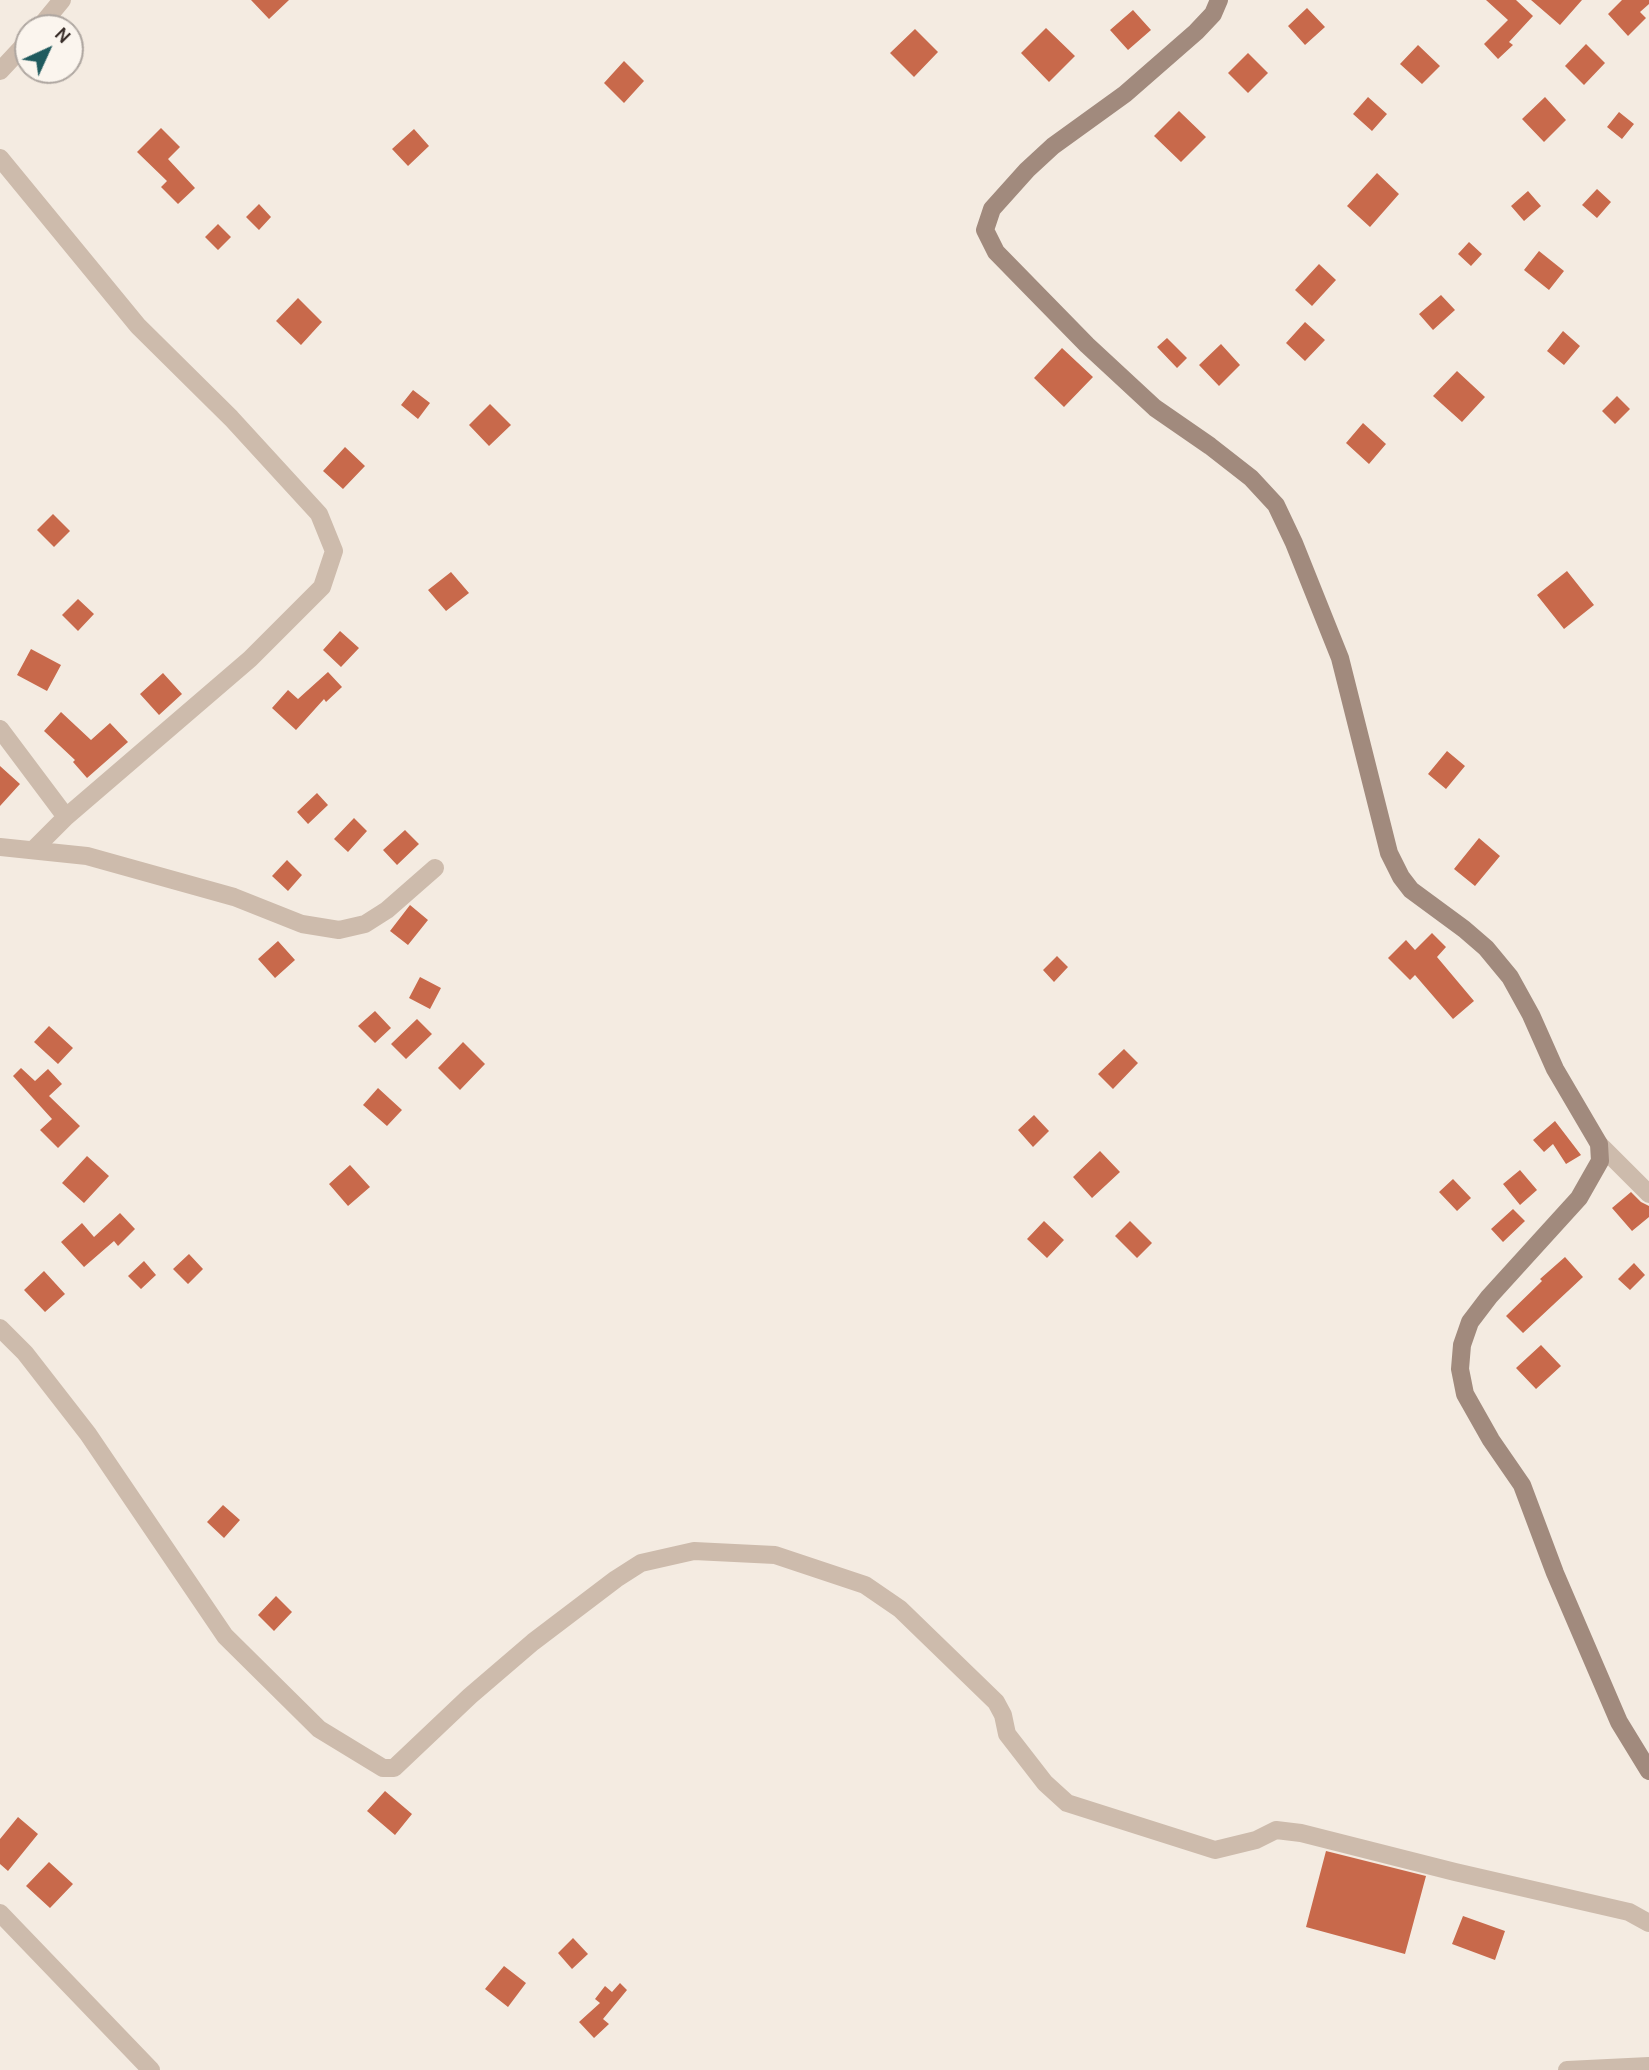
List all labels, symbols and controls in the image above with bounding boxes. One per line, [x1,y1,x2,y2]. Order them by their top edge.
north arrow [14,14,84,84]
text: N [50,23,75,48]

